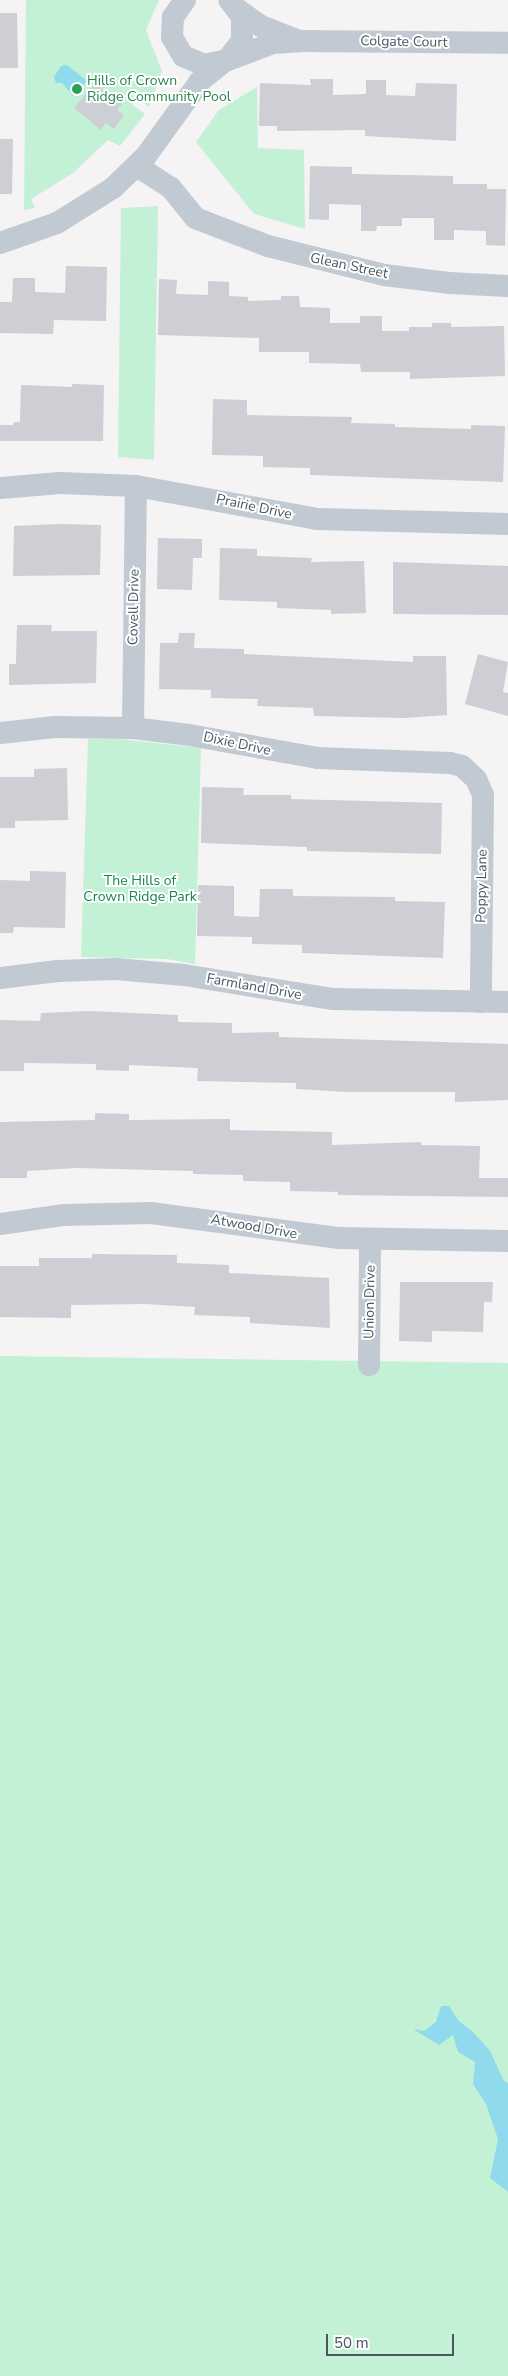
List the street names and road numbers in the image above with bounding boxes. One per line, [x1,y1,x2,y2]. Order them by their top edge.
street label: Colgate Court [360,33,448,51]
street label: Glean Street [309,250,389,282]
street label: Prairie Drive [215,491,293,523]
street label: Covell Drive [125,569,143,645]
street label: Dixie Drive [202,729,272,759]
street label: Poppy Lane [473,849,491,923]
street label: Farmland Drive [205,970,303,1004]
street label: Atwood Drive [210,1211,298,1243]
street label: Union Drive [361,1265,379,1339]

